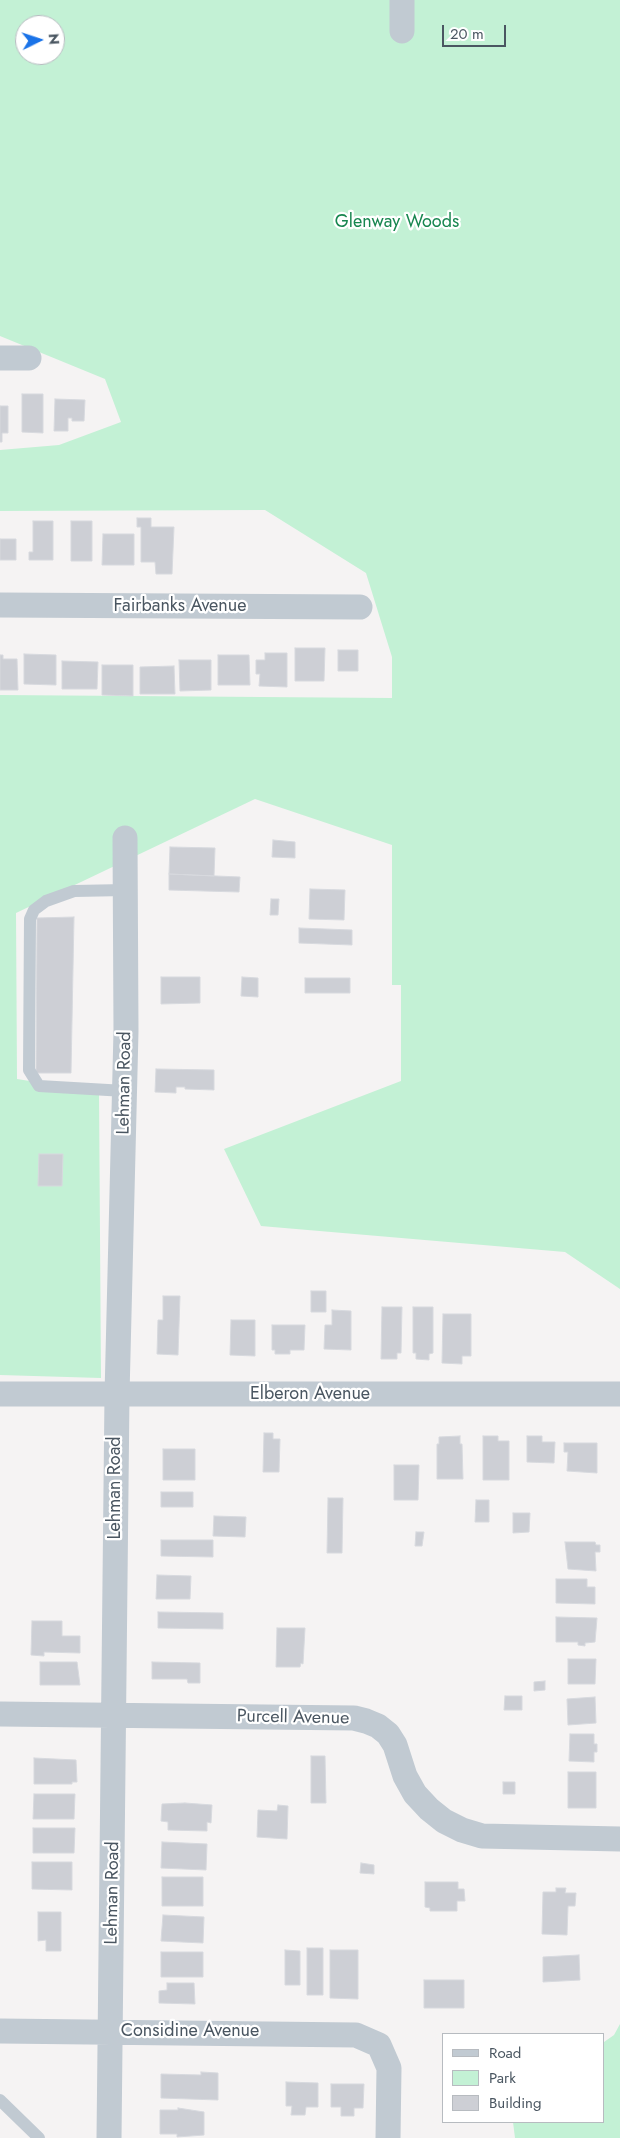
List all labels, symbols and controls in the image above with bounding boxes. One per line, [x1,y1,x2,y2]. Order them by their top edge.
north arrow [15,15,65,65]
scale bar [445,15,509,47]
text: 20 m [450,23,484,45]
text: N [44,33,64,45]
park label: Glenway Woods [335,212,459,234]
street label: Fairbanks Avenue [114,596,246,618]
street label: Lehman Road [113,1031,137,1135]
street label: Elberon Avenue [250,1384,370,1406]
street label: Lehman Road [105,1436,127,1540]
street label: Purcell Avenue [237,1706,349,1730]
street label: Lehman Road [101,1841,125,1945]
street label: Considine Avenue [121,2021,259,2043]
legend [442,2033,605,2123]
text: Road [489,2042,521,2064]
text: Park [489,2067,516,2089]
text: Building [489,2092,541,2114]

